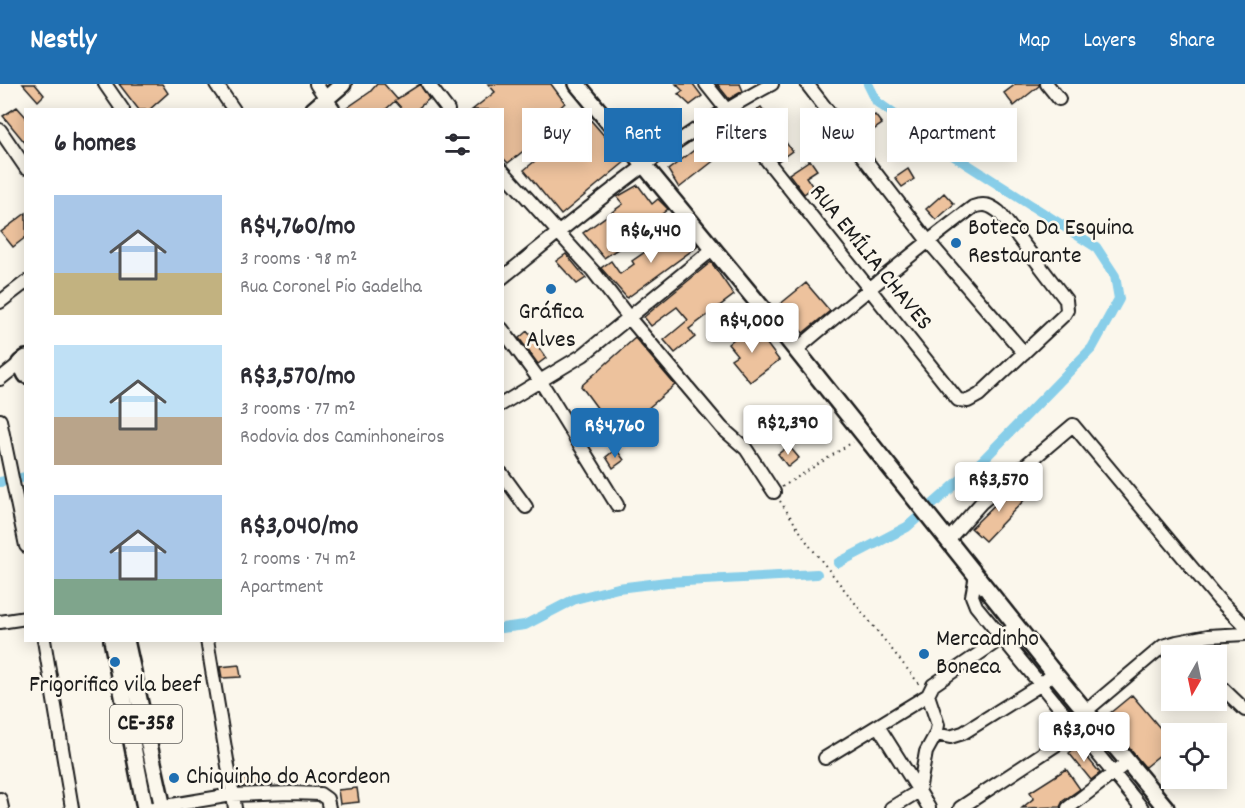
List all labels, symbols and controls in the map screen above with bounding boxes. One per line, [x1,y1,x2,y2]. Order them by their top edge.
text: Nestly [30,22,96,62]
text: Map [1019,27,1050,57]
text: Layers [1083,27,1136,57]
text: Share [1169,27,1215,57]
chip: Buy [522,108,592,162]
chip: Rent [604,108,682,162]
chip: Filters [694,108,788,162]
chip: New [800,108,875,162]
chip: Apartment [887,108,1017,162]
text: 6 homes [54,126,136,163]
icon: filters [441,128,474,161]
street label: RUA EMÍLIA CHAVES [800,177,940,339]
text: R$4,760/mo [240,209,355,246]
place label: Boteco Da Esquina Restaurante [968,212,1134,274]
pin: R$6,440 [596,213,706,264]
text: R$6,440 [621,218,681,246]
icon: home [102,219,174,291]
marker: Boteco Da Esquina Restaurante [949,236,963,250]
text: 3 rooms · 98 m² [240,246,357,274]
text: Rua Coronel Pio Gadelha [240,274,422,302]
marker: Gráfica Alves [544,282,558,296]
place label: Gráfica Alves [519,296,584,358]
pin: R$4,000 [697,303,807,354]
text: R$4,000 [720,308,784,336]
text: R$3,570/mo [240,359,355,396]
icon: home [102,369,174,441]
text: 3 rooms · 77 m² [240,396,356,424]
pin: R$2,390 [733,405,843,456]
pin: R$4,760 [560,408,670,459]
text: R$2,390 [757,410,819,438]
text: R$4,760 [585,413,645,441]
text: Rodovia dos Caminhoneiros [240,424,445,452]
pin: R$3,570 [944,462,1054,513]
text: R$3,570 [969,467,1029,495]
text: R$3,040/mo [240,509,358,546]
icon: home [102,519,174,591]
text: 2 rooms · 74 m² [240,546,356,574]
text: Apartment [240,574,323,602]
place label: Mercadinho Boneca [936,623,1039,685]
north arrow [1161,645,1227,711]
map controls [1161,645,1227,789]
marker: Mercadinho Boneca [917,647,931,661]
marker: Frigorifico vila beef [108,655,122,669]
place label: Frigorifico vila beef [29,669,202,703]
road number: CE-358 [110,705,182,743]
pin: R$3,040 [1029,712,1139,763]
text: R$3,040 [1053,717,1115,745]
button: locate [1161,723,1227,789]
place label: Chiquinho do Acordeon [186,761,390,795]
marker: Chiquinho do Acordeon [167,771,181,785]

